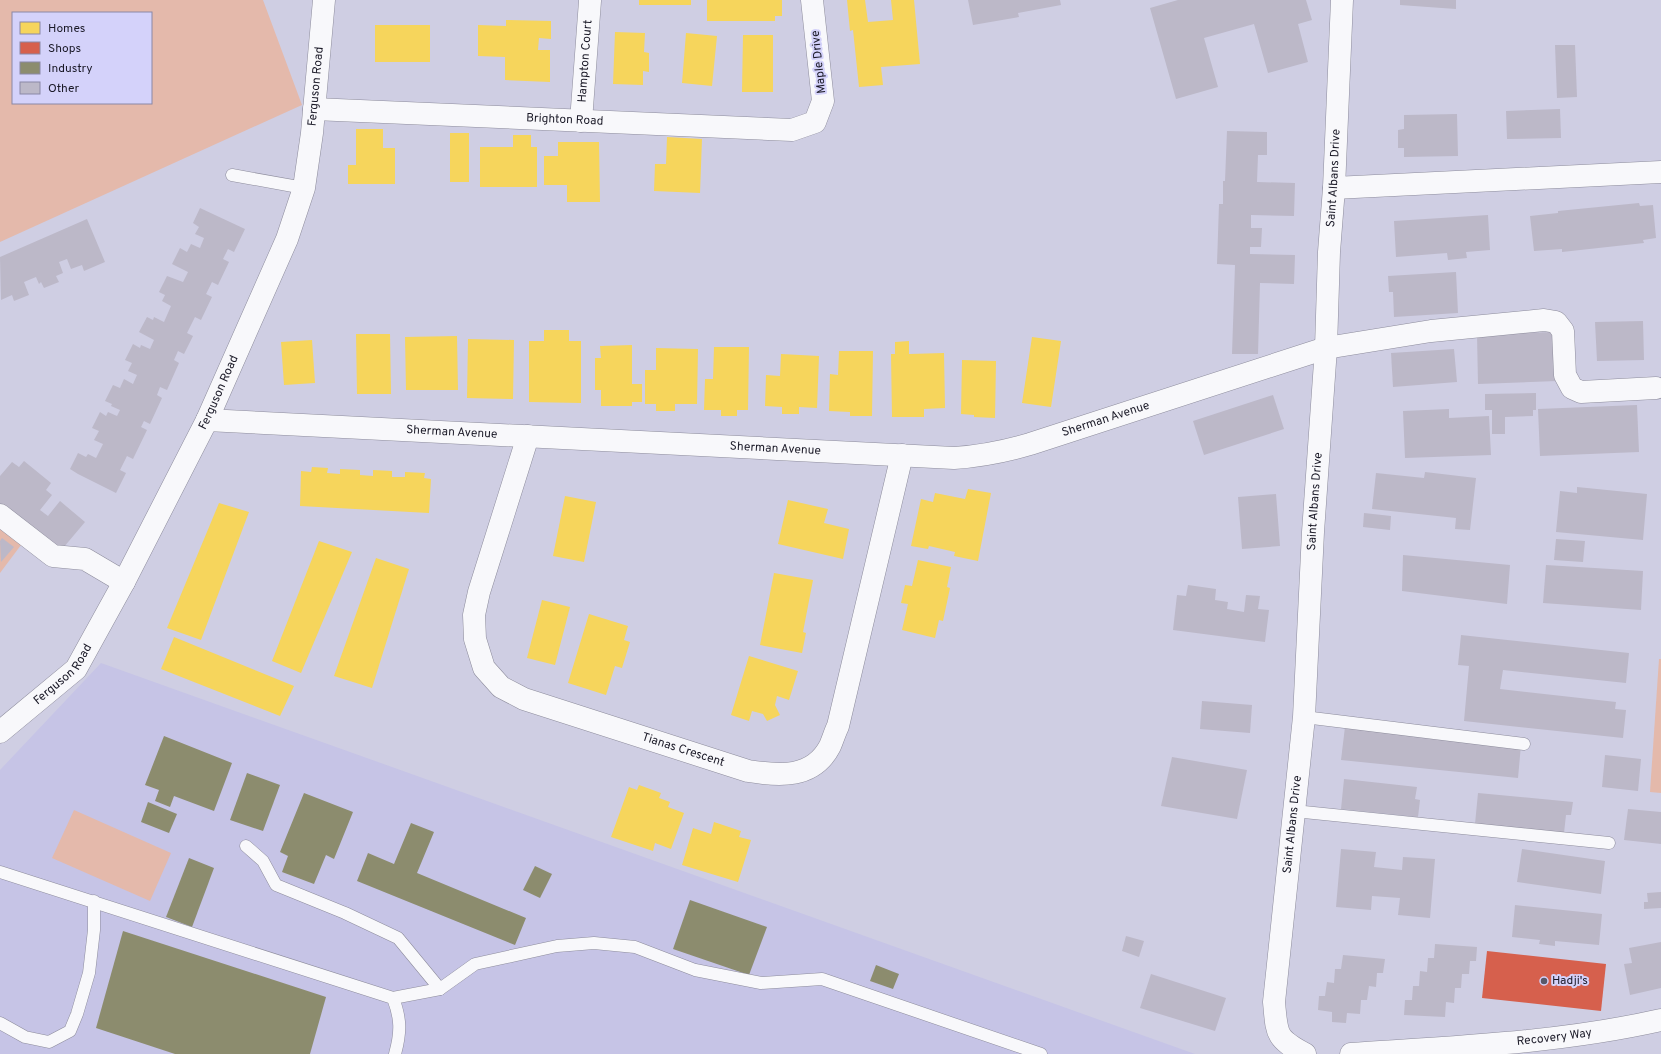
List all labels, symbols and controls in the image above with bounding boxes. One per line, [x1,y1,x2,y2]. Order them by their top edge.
legend [12,12,152,104]
street label: Hampton Court [574,19,597,103]
text: Homes [48,21,85,37]
street label: Maple Drive [808,30,830,94]
text: Shops [48,41,81,57]
street label: Ferguson Road [305,46,328,127]
text: Industry [48,61,93,77]
text: Other [48,81,80,97]
street label: Brighton Road [526,110,604,130]
street label: Saint Albans Drive [1323,129,1345,228]
street label: Ferguson Road [195,353,243,433]
street label: Sherman Avenue [1060,398,1152,441]
street label: Sherman Avenue [406,422,498,443]
street label: Sherman Avenue [729,439,821,459]
street label: Saint Albans Drive [1304,452,1327,551]
street label: Ferguson Road [30,641,96,709]
street label: Tianas Crescent [640,729,726,771]
street label: Saint Albans Drive [1280,775,1306,874]
place label: Hadji's [1552,973,1588,989]
marker: Hadji's [1539,976,1549,986]
street label: Recovery Way [1516,1025,1593,1050]

